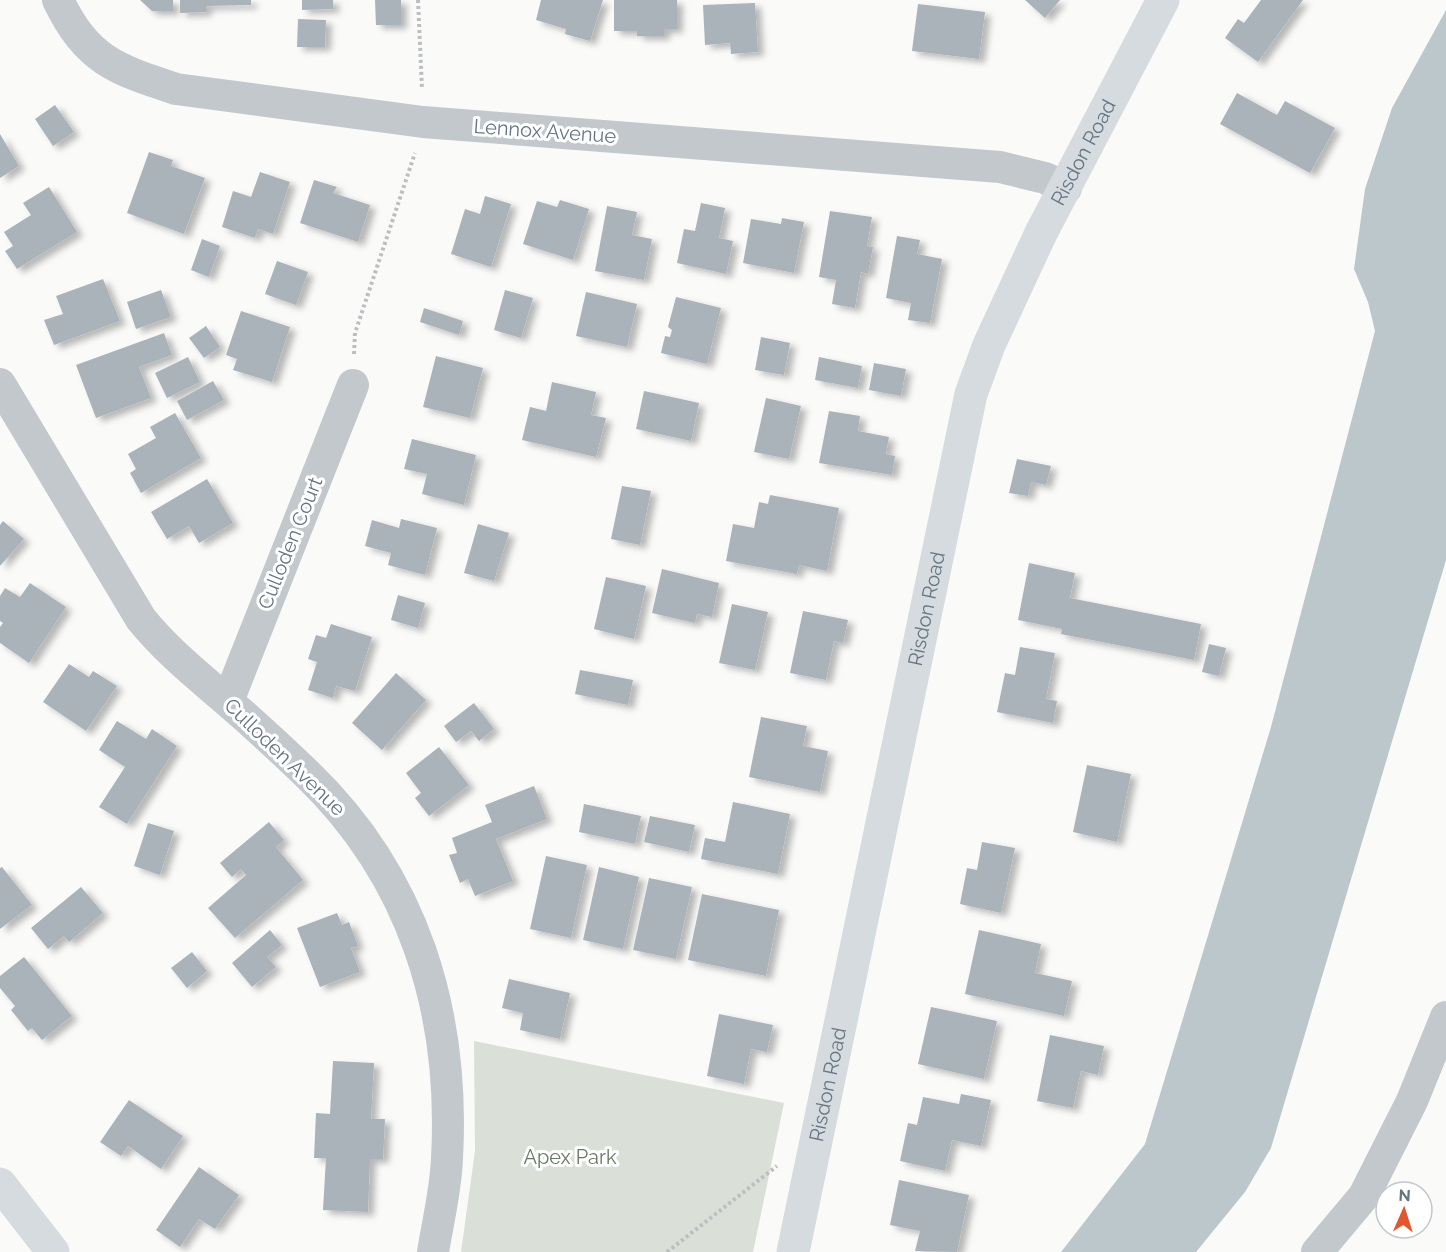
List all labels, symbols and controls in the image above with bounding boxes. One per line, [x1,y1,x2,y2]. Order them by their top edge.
street label: Risdon Road [1046,95,1121,209]
street label: Lennox Avenue [473,114,617,148]
street label: Culloden Court [253,473,328,613]
street label: Risdon Road [903,549,950,668]
street label: Culloden Avenue [220,693,351,821]
street label: Risdon Road [804,1025,851,1144]
park label: Apex Park [523,1145,617,1169]
north arrow [1374,1180,1434,1240]
text: N [1398,1186,1411,1205]

